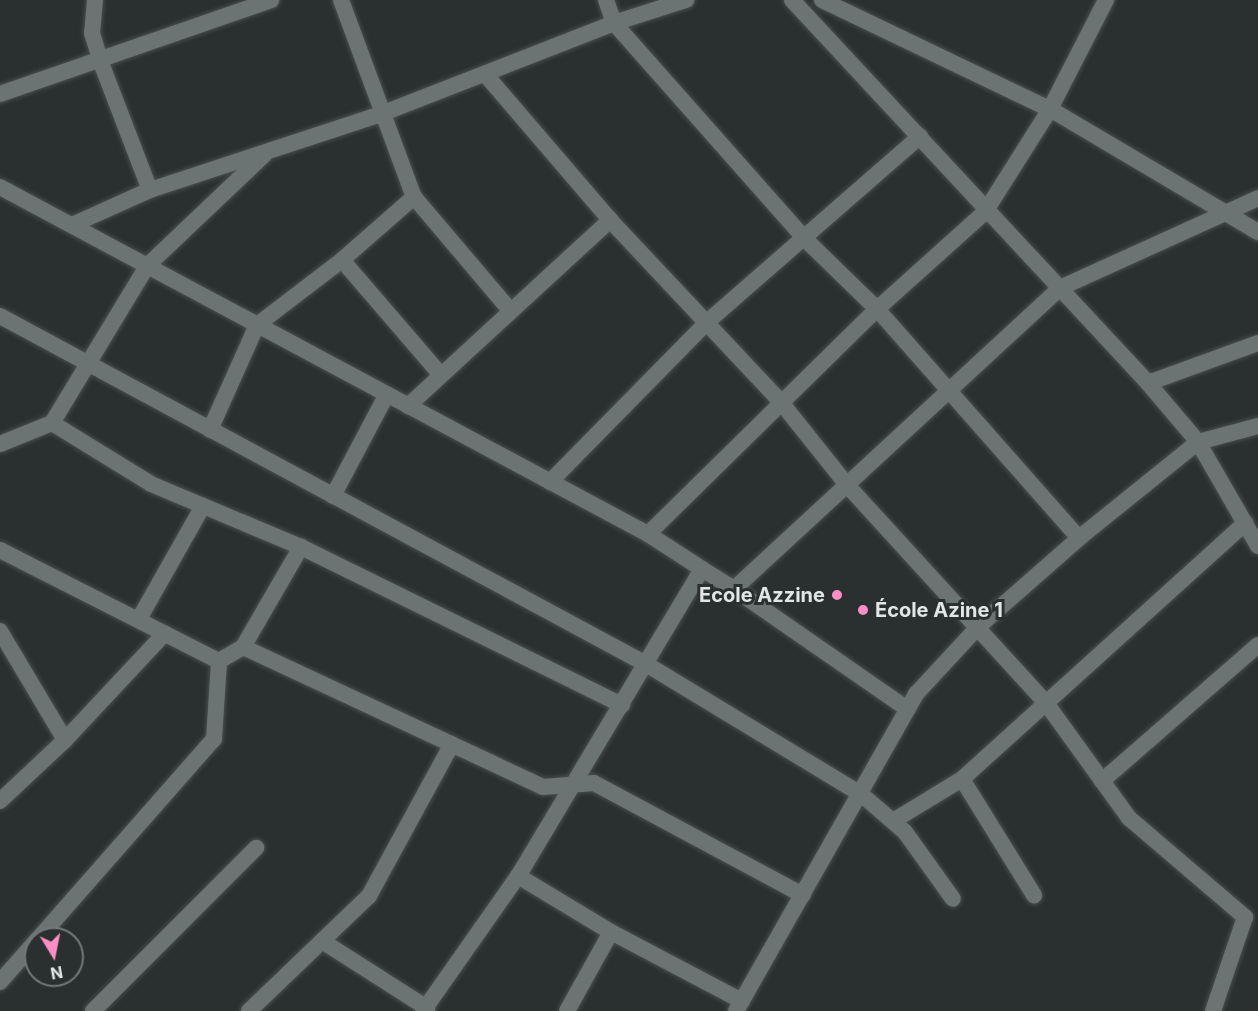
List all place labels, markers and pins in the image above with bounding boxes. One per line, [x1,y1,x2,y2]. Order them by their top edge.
place label: Ecole Azzine [699,583,825,607]
marker: Ecole Azzine [830,588,844,602]
place label: École Azine 1 [875,598,1003,622]
marker: École Azine 1 [856,603,870,617]

